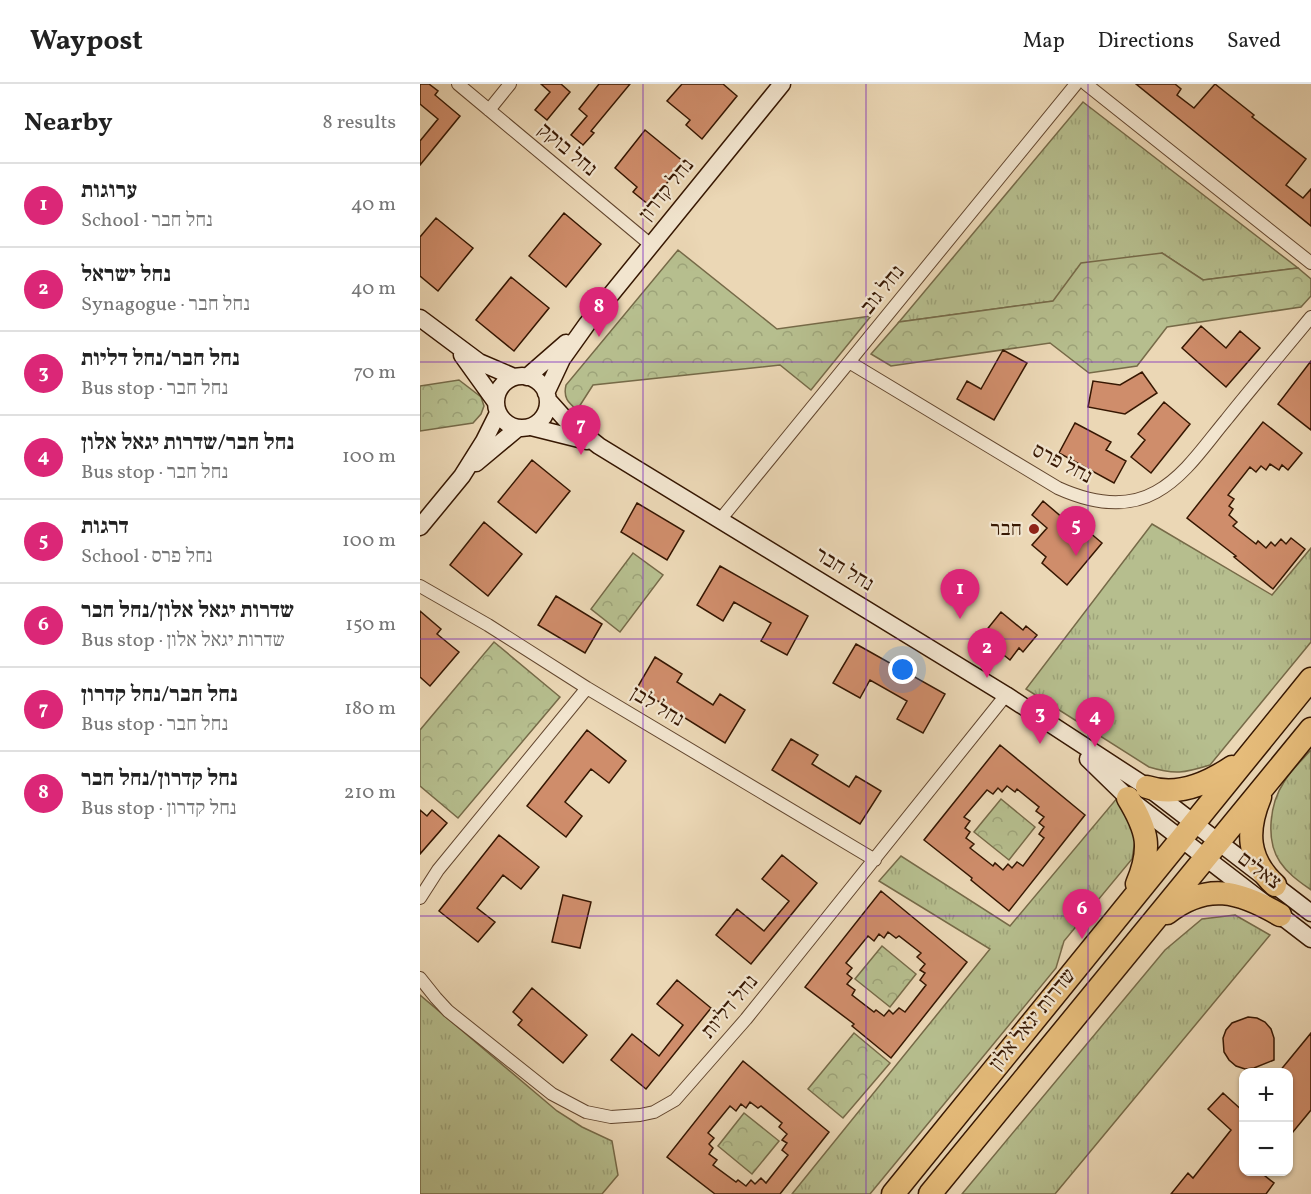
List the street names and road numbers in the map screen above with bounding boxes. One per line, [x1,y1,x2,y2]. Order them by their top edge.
street label: נחל בוקק [531,116,603,184]
street label: נחל קדרון [633,152,701,228]
street label: נחל גוב [854,259,912,321]
street label: נחל פרס [1027,437,1097,491]
street label: נחל חבר [809,541,879,599]
street label: נחל לבן [625,680,689,734]
street label: צאלים [1231,845,1287,897]
street label: שדרות יגאל אלון [983,963,1083,1077]
street label: נחל דליות [695,969,765,1045]

